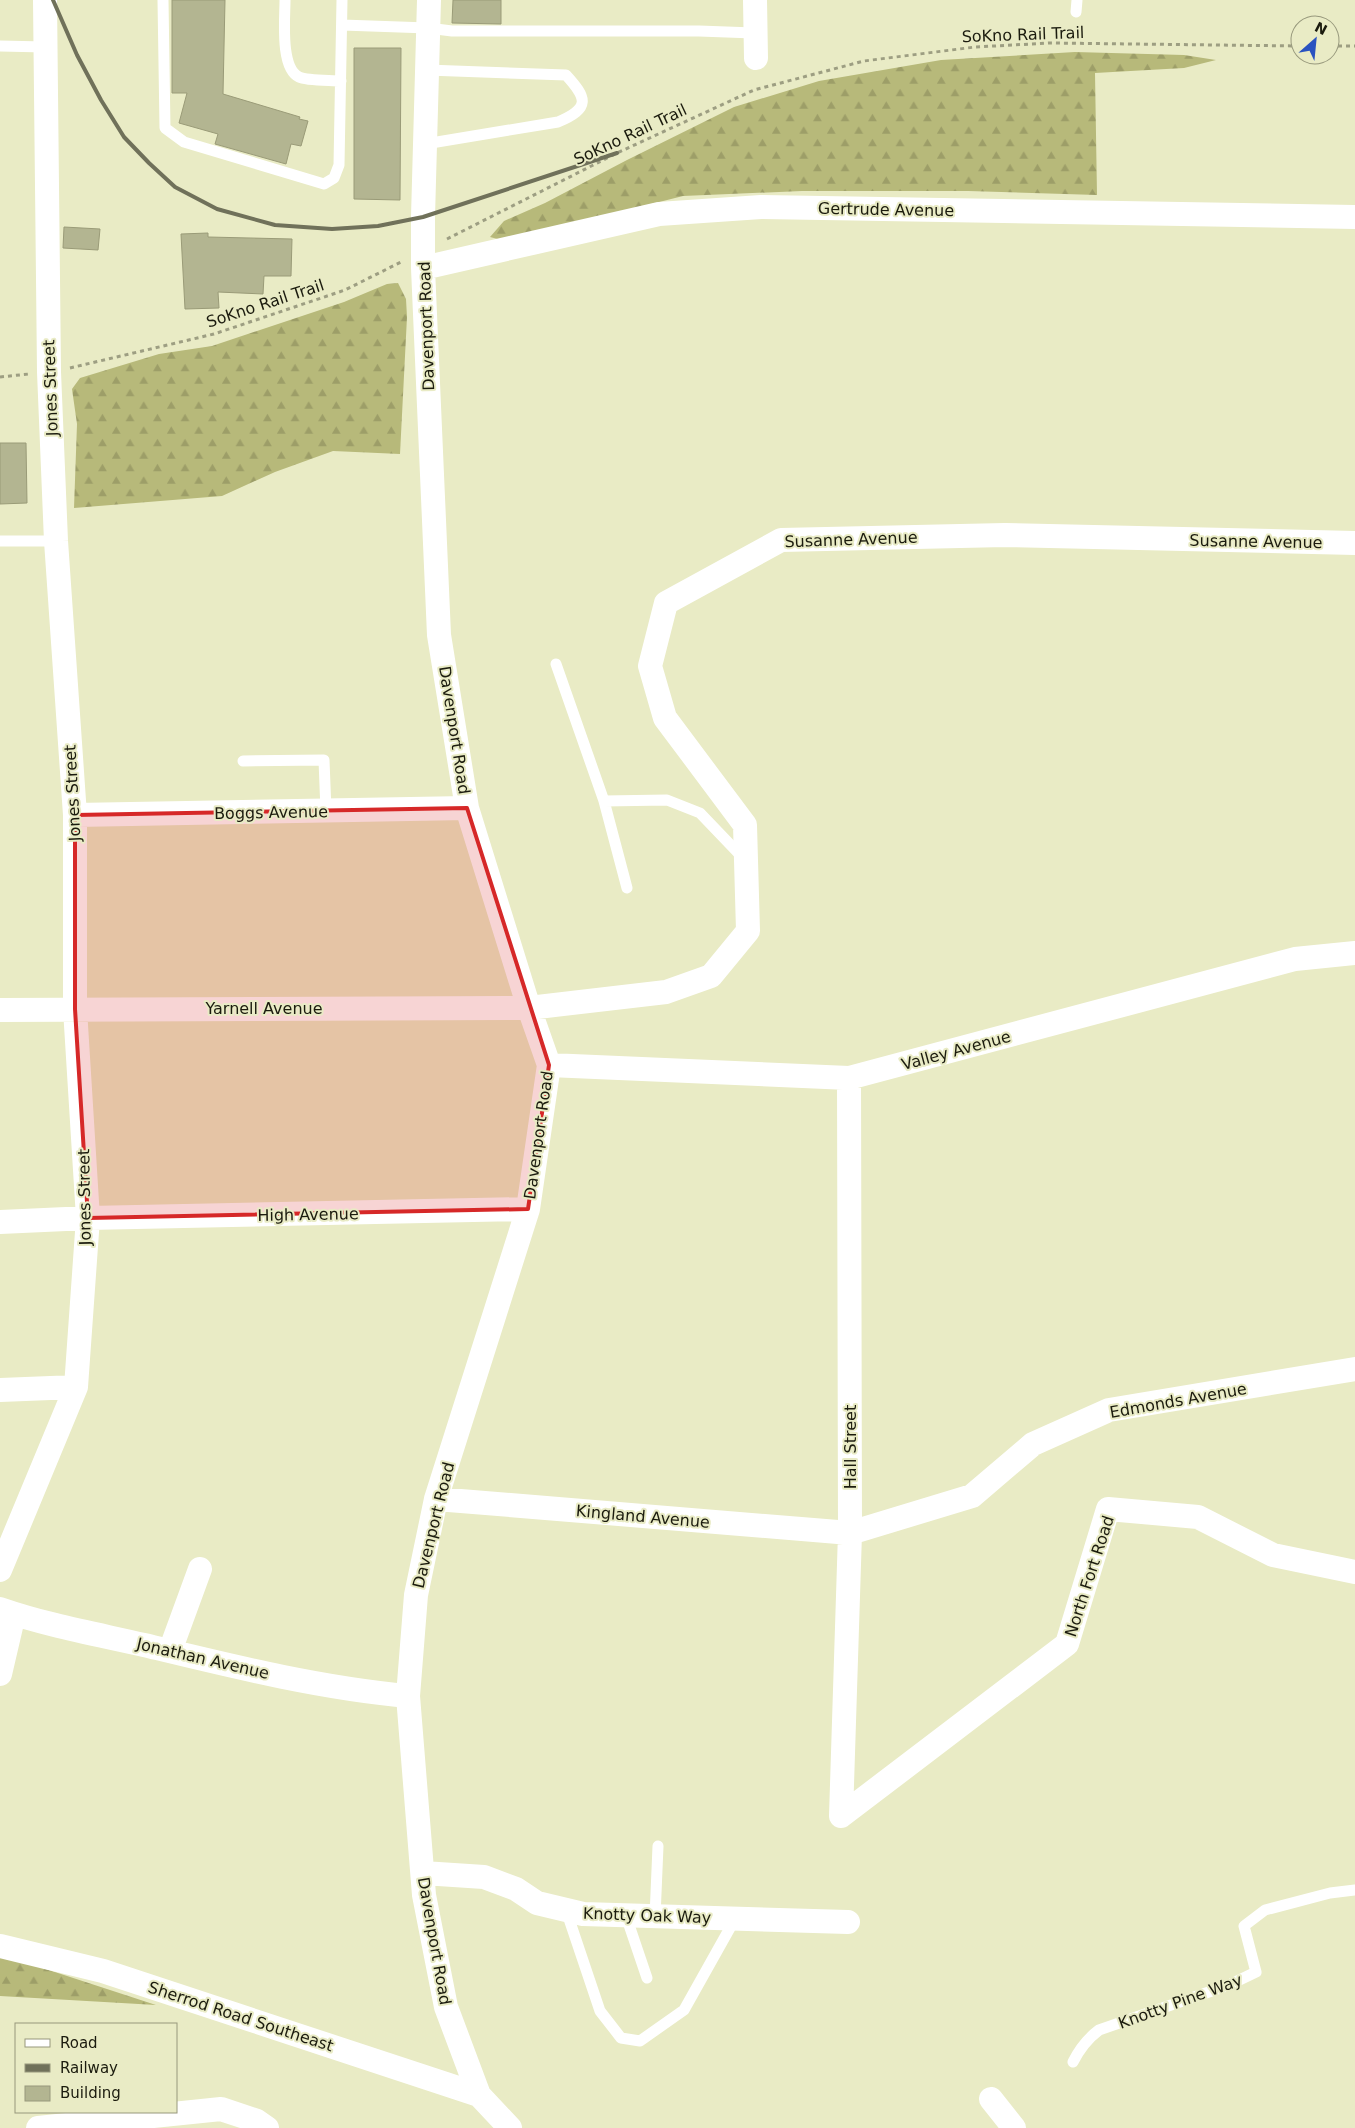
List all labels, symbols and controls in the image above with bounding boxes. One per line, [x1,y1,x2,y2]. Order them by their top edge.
north arrow [1290,15,1340,65]
text: N [1312,19,1330,38]
street label: SoKno Rail Trail [961,23,1085,46]
street label: SoKno Rail Trail [571,100,690,169]
street label: Gertrude Avenue [818,199,954,220]
street label: Davenport Road [415,261,438,391]
street label: SoKno Rail Trail [204,275,326,331]
street label: Jones Street [39,339,62,438]
street label: Susanne Avenue [784,528,918,551]
street label: Susanne Avenue [1189,531,1323,552]
street label: Davenport Road [435,665,474,796]
street label: Jones Street [60,744,85,843]
street label: Boggs Avenue [214,802,328,823]
street label: Yarnell Avenue [204,999,323,1018]
street label: Valley Avenue [899,1027,1013,1074]
street label: Davenport Road [520,1070,557,1201]
street label: Jones Street [74,1149,95,1246]
street label: High Avenue [257,1204,359,1225]
street label: Edmonds Avenue [1108,1379,1248,1422]
street label: Hall Street [841,1405,860,1489]
street label: Davenport Road [409,1460,458,1590]
street label: Kingland Avenue [575,1501,711,1532]
street label: North Fort Road [1061,1513,1118,1639]
street label: Jonathan Avenue [134,1634,271,1683]
street label: Davenport Road [414,1876,455,2007]
street label: Knotty Oak Way [583,1904,711,1927]
street label: Knotty Pine Way [1116,1970,1245,2033]
street label: Sherrod Road Southeast [146,1978,336,2055]
legend [15,2023,178,2113]
text: Road [60,2034,98,2052]
text: Railway [60,2059,118,2077]
text: Building [60,2084,121,2102]

